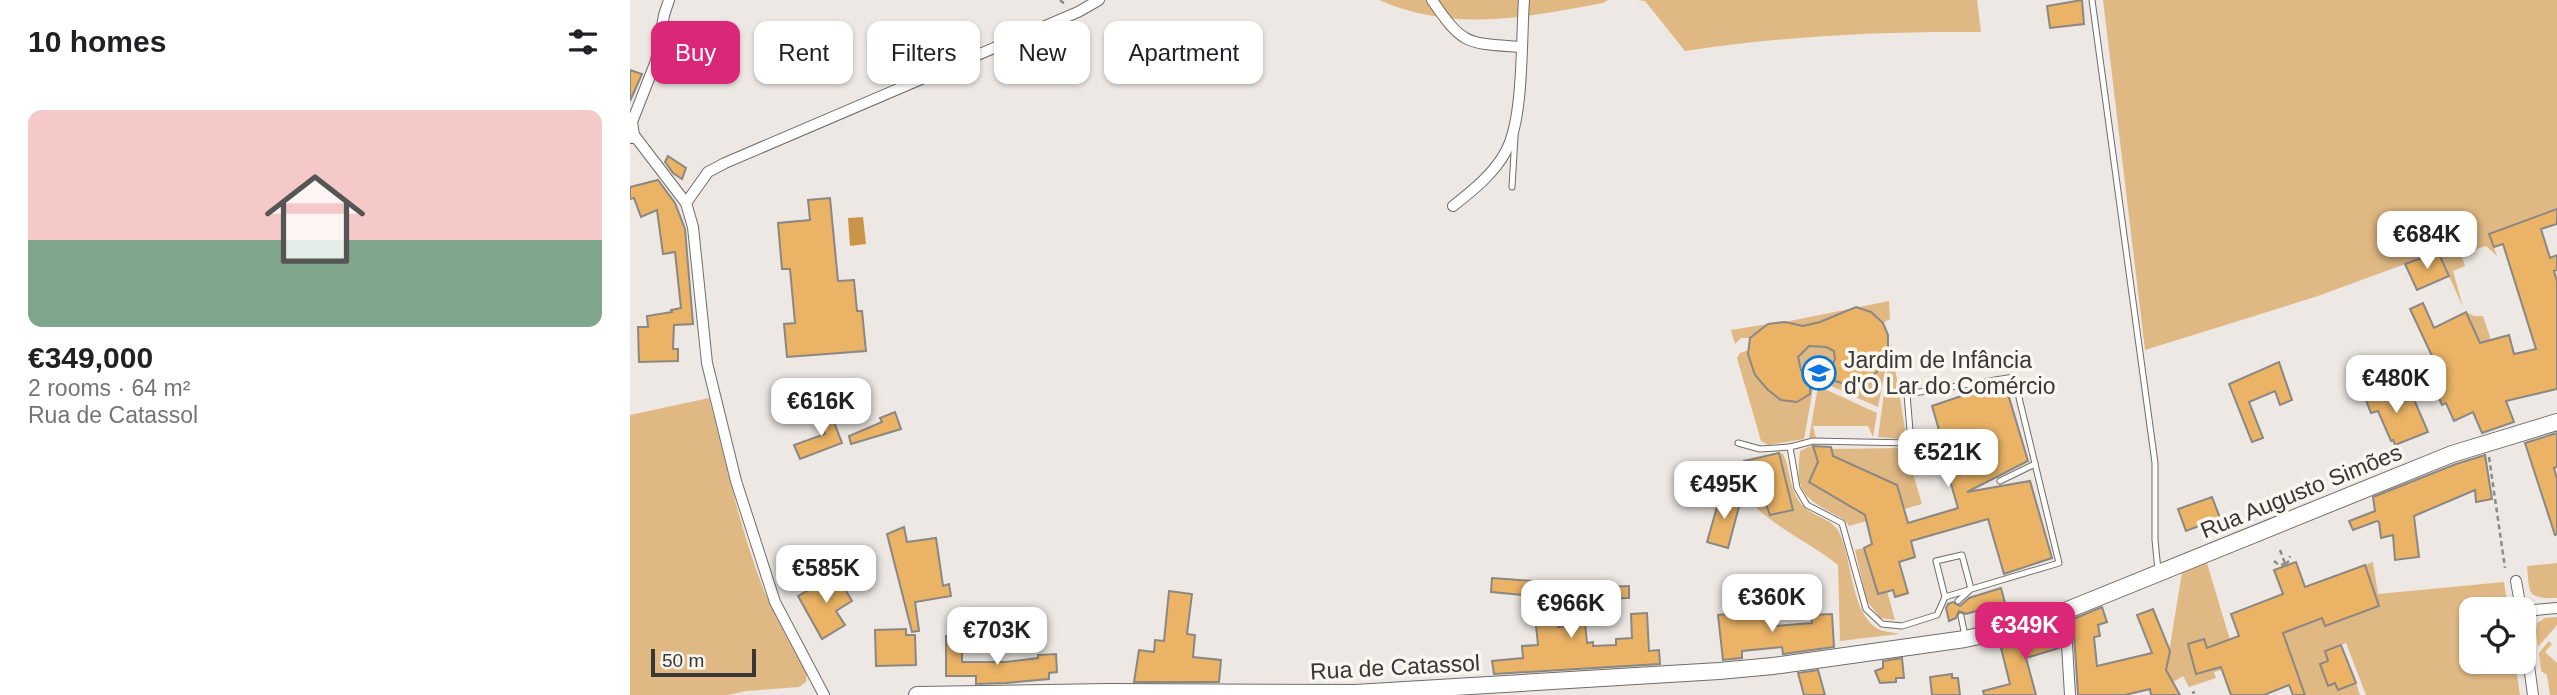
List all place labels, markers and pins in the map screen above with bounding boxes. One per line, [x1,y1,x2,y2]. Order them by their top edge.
pin: €684K [2378,212,2476,271]
place label: Jardim de Infância d'O Lar do Comércio [1844,347,2055,399]
school or university icon: Jardim de Infância d'O Lar do Comércio [1800,354,1838,392]
pin: €480K [2347,356,2445,415]
pin: €616K [772,378,870,438]
pin: €521K [1899,430,1997,489]
pin: €495K [1675,462,1773,521]
pin: €585K [777,546,875,605]
pin: €360K [1723,574,1821,634]
pin: €966K [1522,580,1620,640]
pin: €349K [1976,602,2074,662]
pin: €703K [948,608,1046,667]

